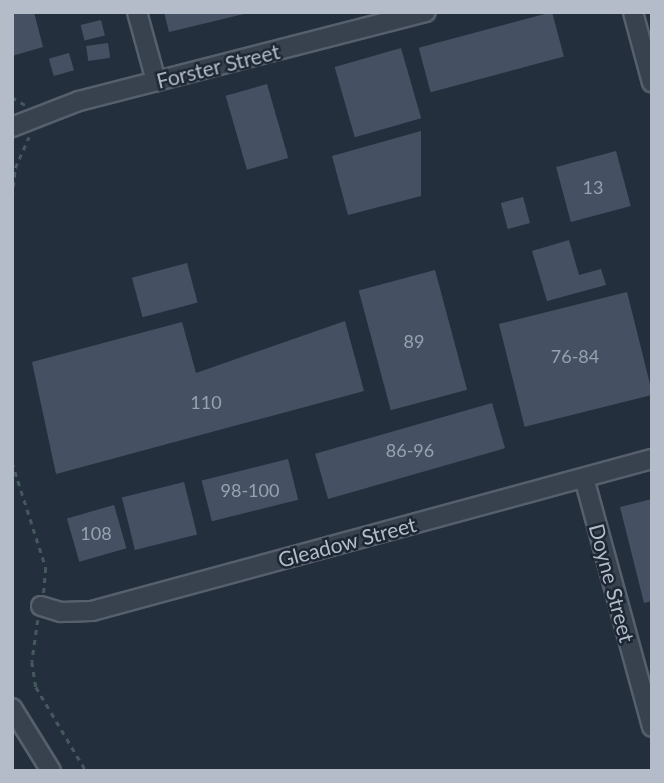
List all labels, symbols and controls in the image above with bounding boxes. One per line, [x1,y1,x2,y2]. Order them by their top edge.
street label: Forster Street [154,38,282,94]
house number: 13 [583,176,603,198]
house number: 89 [404,330,424,352]
house number: 76-84 [551,345,599,367]
house number: 110 [190,391,222,413]
house number: 86-96 [386,439,434,461]
house number: 98-100 [221,479,279,501]
street label: Gleadow Street [275,511,419,573]
street label: Doyne Street [584,521,640,645]
house number: 108 [80,522,112,544]

